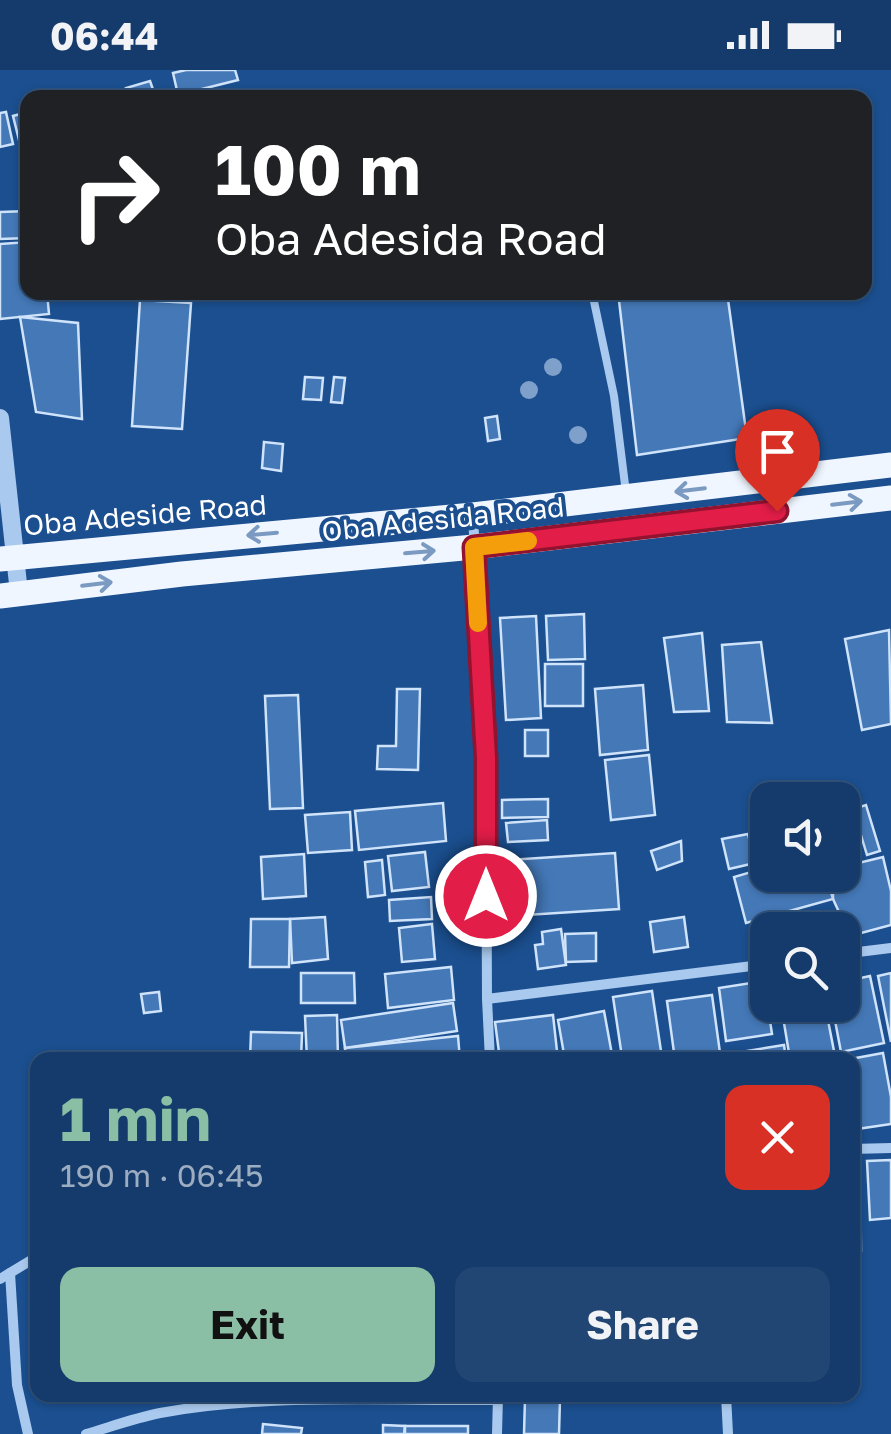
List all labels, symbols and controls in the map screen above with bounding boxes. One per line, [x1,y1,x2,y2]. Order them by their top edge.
text: 06:44 [50,13,159,58]
text: 100 m [215,126,421,210]
icon: right [50,130,180,260]
text: Oba Adesida Road [215,211,607,265]
pin [735,409,820,512]
icon: arrive [750,424,805,479]
one-way arrow [674,481,707,500]
street label: Oba Adeside Road [22,487,268,542]
street label: Oba Adesida Road [320,489,566,548]
one-way arrow [831,493,863,512]
one-way arrow [247,525,279,544]
one-way arrow [404,543,436,562]
one-way arrow [80,574,112,593]
map controls [750,782,860,1022]
button: sound [750,782,860,892]
position arrow [434,844,538,948]
button: search [750,912,860,1022]
text: 1 min [60,1082,211,1154]
button: close [725,1085,830,1190]
text: 190 m · 06:45 [60,1156,264,1194]
button: Exit [60,1267,435,1382]
button: Share [455,1267,830,1382]

